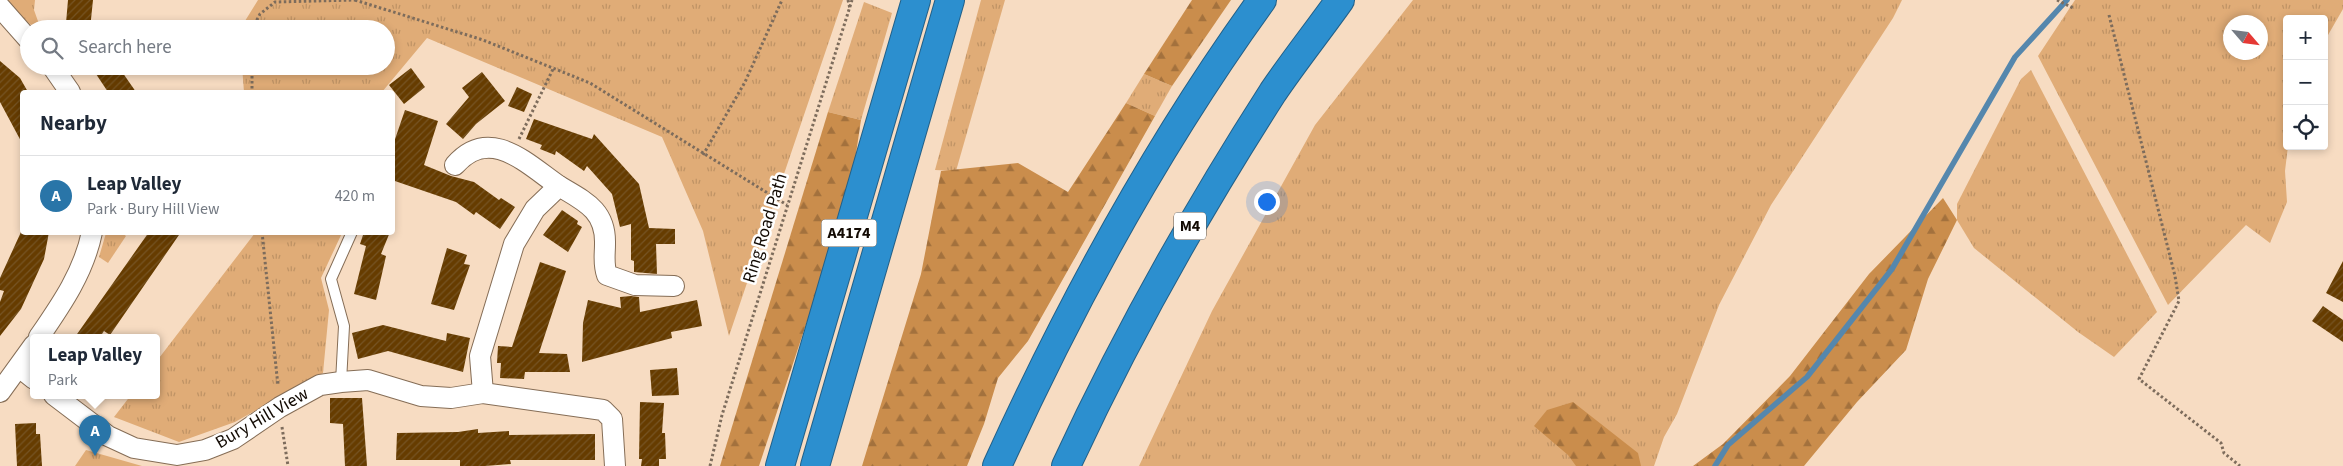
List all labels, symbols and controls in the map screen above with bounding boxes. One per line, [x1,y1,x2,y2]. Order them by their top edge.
north arrow [2223,15,2268,60]
map controls [2283,15,2328,150]
button: + [2283,15,2328,60]
search box [20,20,395,75]
icon: search [38,34,66,62]
text: Search here [78,34,172,61]
button: − [2283,60,2328,105]
button: locate [2283,105,2328,150]
text: Nearby [40,108,107,138]
street label: Ring Road Path [736,170,794,286]
text: Leap Valley [87,171,181,198]
text: A [51,185,61,207]
text: 420 m [335,185,375,207]
your location [1254,189,1280,215]
text: Park · Bury Hill View [87,198,219,220]
road number: M4 [1174,212,1206,240]
road number: A4174 [822,220,876,247]
popup [30,334,160,399]
text: Leap Valley [48,342,142,369]
text: Park [48,369,78,391]
street label: Bury Hill View [211,381,313,455]
pin: A [79,415,111,456]

